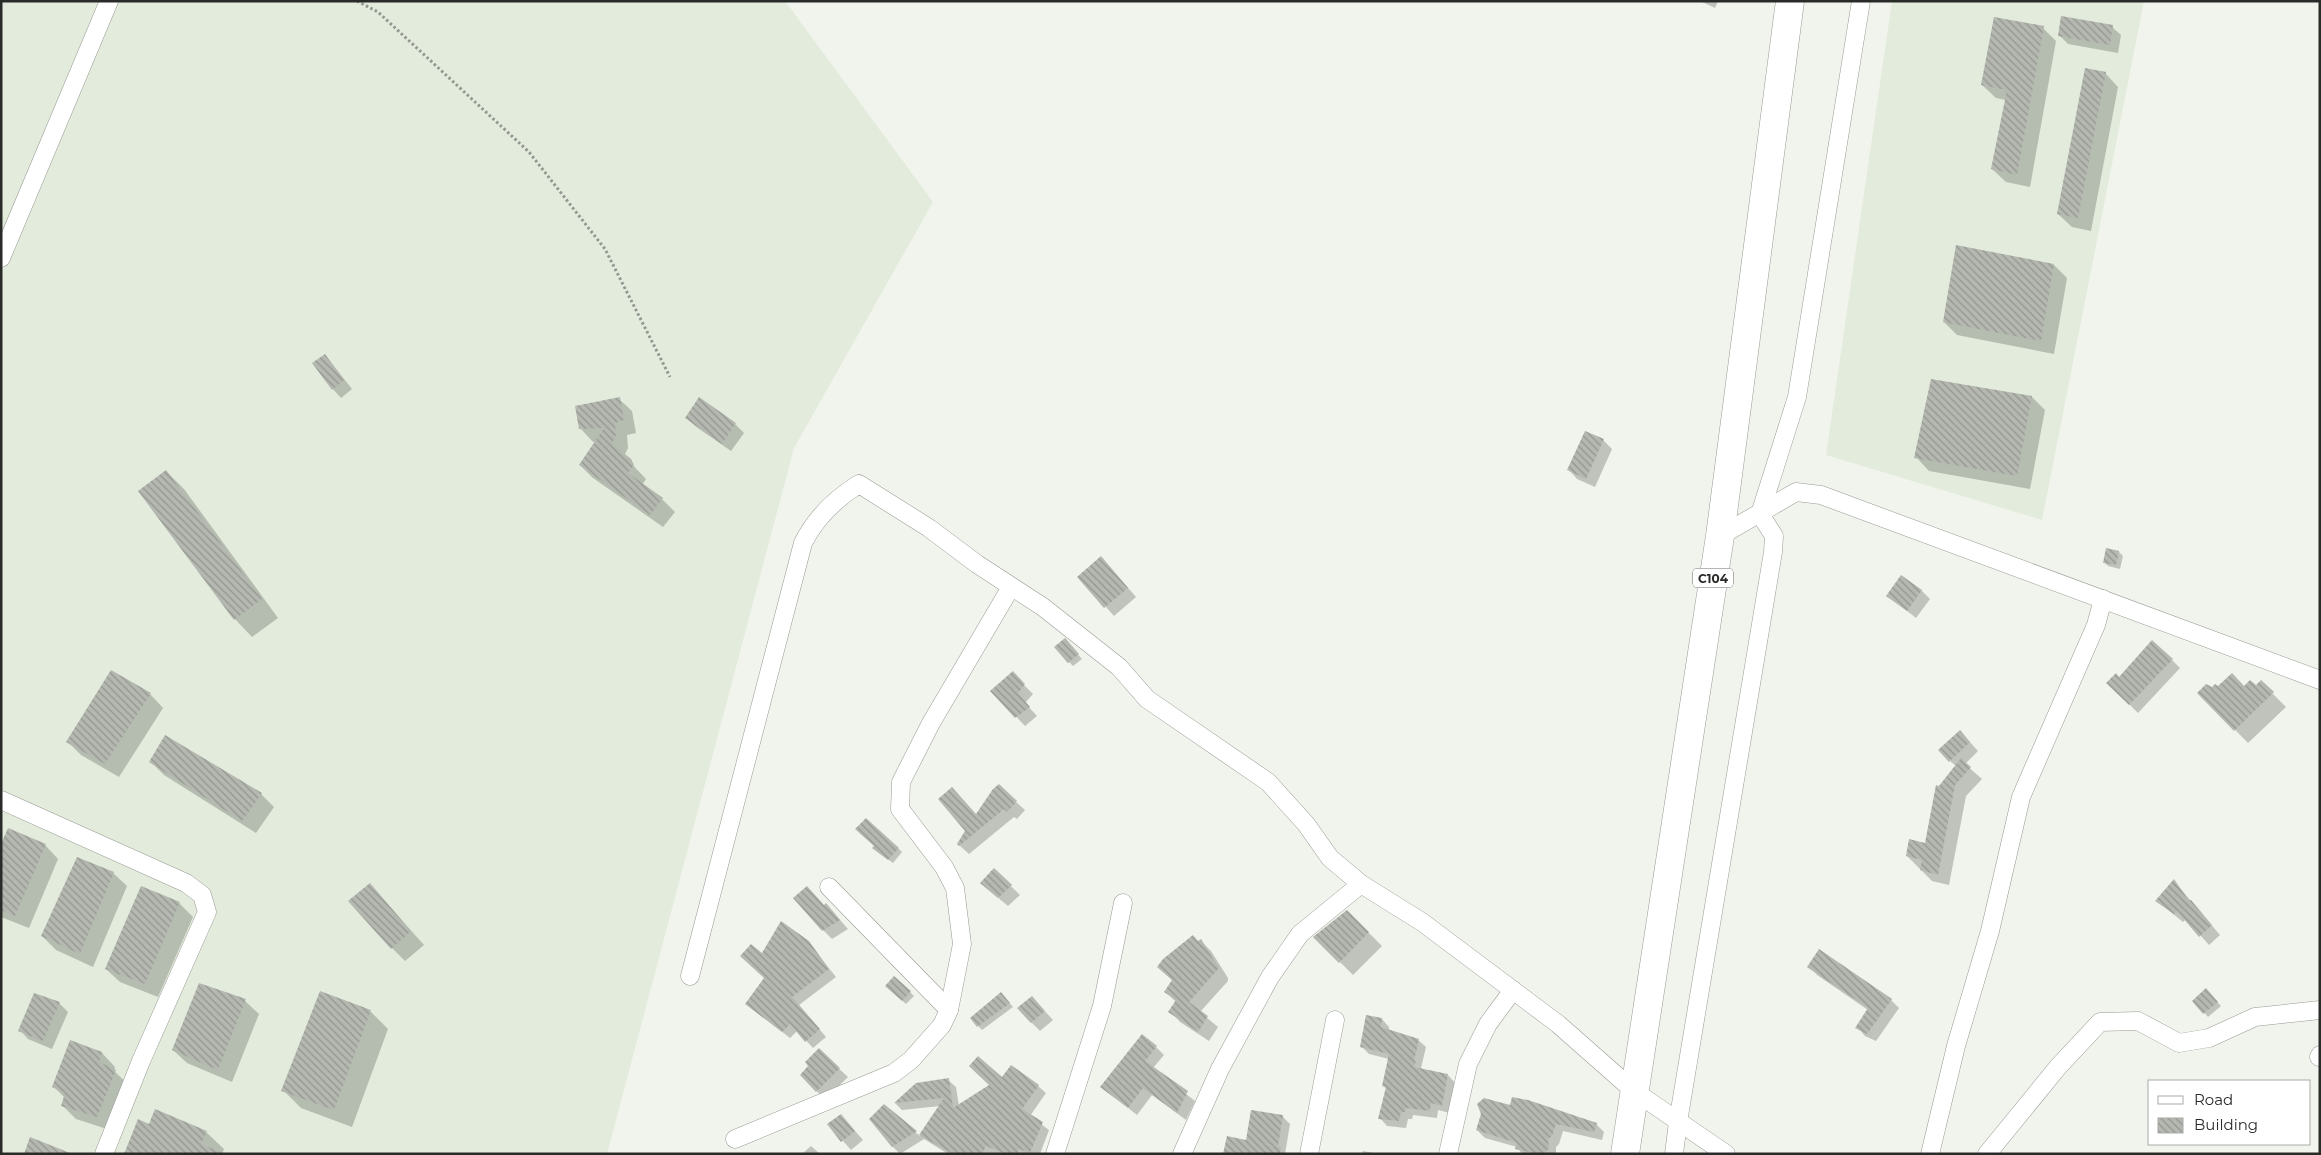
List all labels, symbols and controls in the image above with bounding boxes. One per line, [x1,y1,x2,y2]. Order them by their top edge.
road number: C104 [1693,568,1733,588]
legend [2148,1080,2311,1145]
text: Road [2194,1090,2233,1109]
text: Building [2194,1115,2258,1134]

